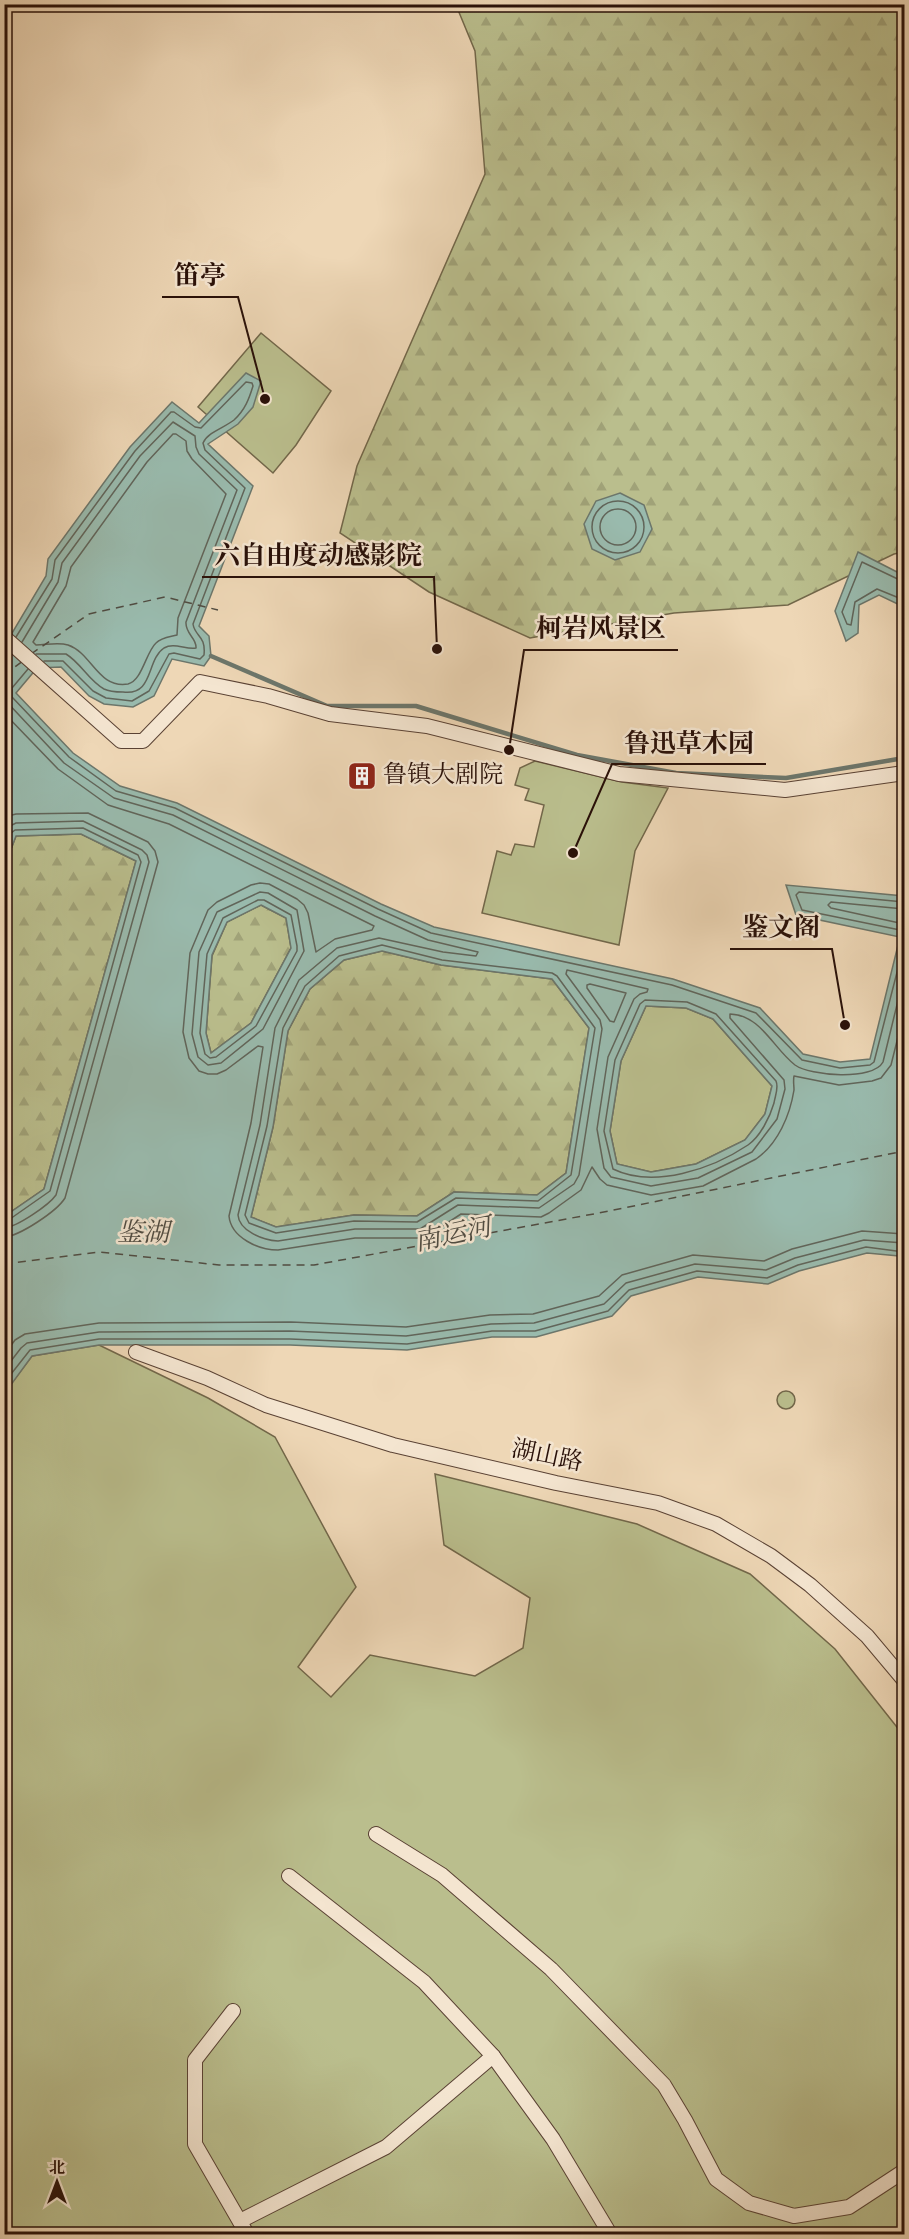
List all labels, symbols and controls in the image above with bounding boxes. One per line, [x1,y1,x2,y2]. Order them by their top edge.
callout: 笛亭 [162,253,238,297]
text: 笛亭 [174,259,226,296]
callout: 六自由度动感影院 [202,533,434,577]
text: 六自由度动感影院 [214,539,422,576]
callout: 柯岩风景区 [524,606,678,650]
text: 柯岩风景区 [536,612,666,649]
callout: 鲁迅草木园 [612,720,766,764]
text: 鲁迅草木园 [624,727,754,764]
place label: 鲁镇大剧院 [383,759,503,793]
building icon: 鲁镇大剧院 [346,760,378,792]
callout: 鉴文阁 [730,905,832,949]
text: 鉴文阁 [742,911,820,948]
water label: 南运河 [411,1209,499,1262]
water label: 鉴湖 [117,1216,173,1253]
street label: 湖山路 [508,1433,586,1481]
north arrow [27,2152,87,2212]
text: 北 [49,2158,65,2181]

